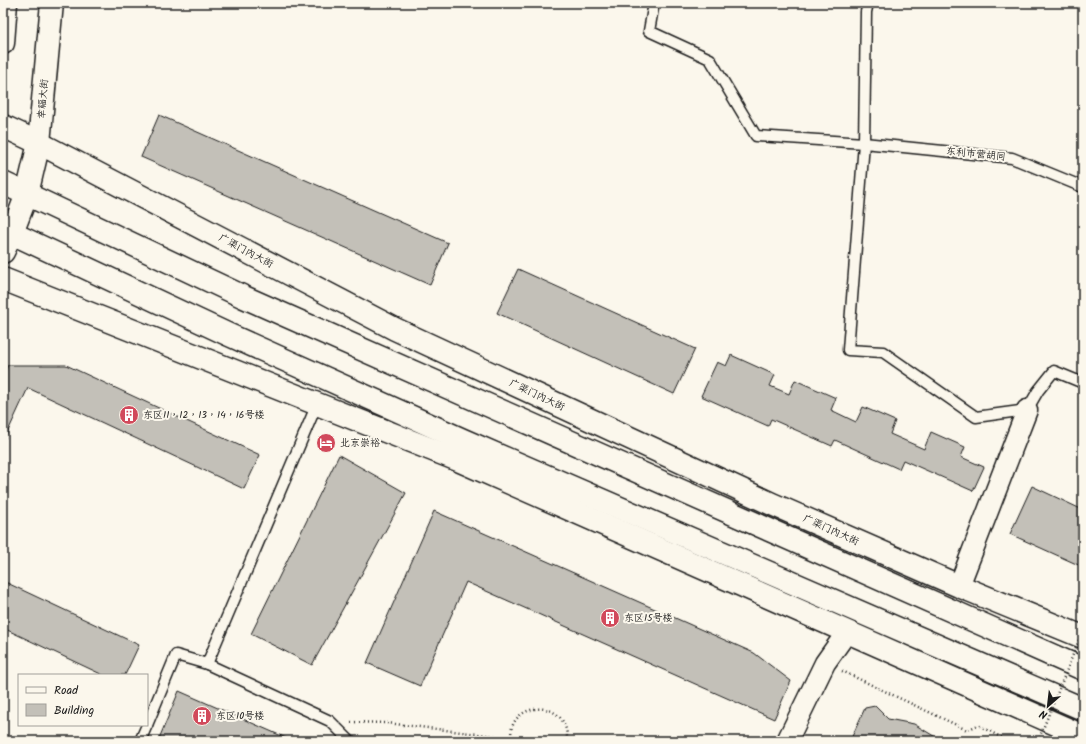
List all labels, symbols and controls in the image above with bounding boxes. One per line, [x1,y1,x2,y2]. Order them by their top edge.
street label: 幸福大街 [33,78,53,120]
street label: 东利市营胡同 [945,143,1007,165]
street label: 广渠门内大街 [216,230,276,272]
street label: 广渠门内大街 [506,375,568,415]
building icon: 东区11，12，13，14，16号楼 [118,404,140,426]
place label: 东区11，12，13，14，16号楼 [143,407,264,423]
hotel icon: 北京崇裕 [315,432,337,454]
place label: 北京崇裕 [340,435,380,451]
street label: 广渠门内大街 [800,510,862,550]
building icon: 东区15号楼 [599,607,621,629]
place label: 东区15号楼 [624,610,673,626]
legend [18,674,148,726]
text: Road [54,681,79,700]
north arrow [1028,686,1068,726]
text: Building [54,701,94,720]
text: N [1036,704,1051,724]
building icon: 东区10号楼 [191,705,213,727]
place label: 东区10号楼 [216,708,264,724]

